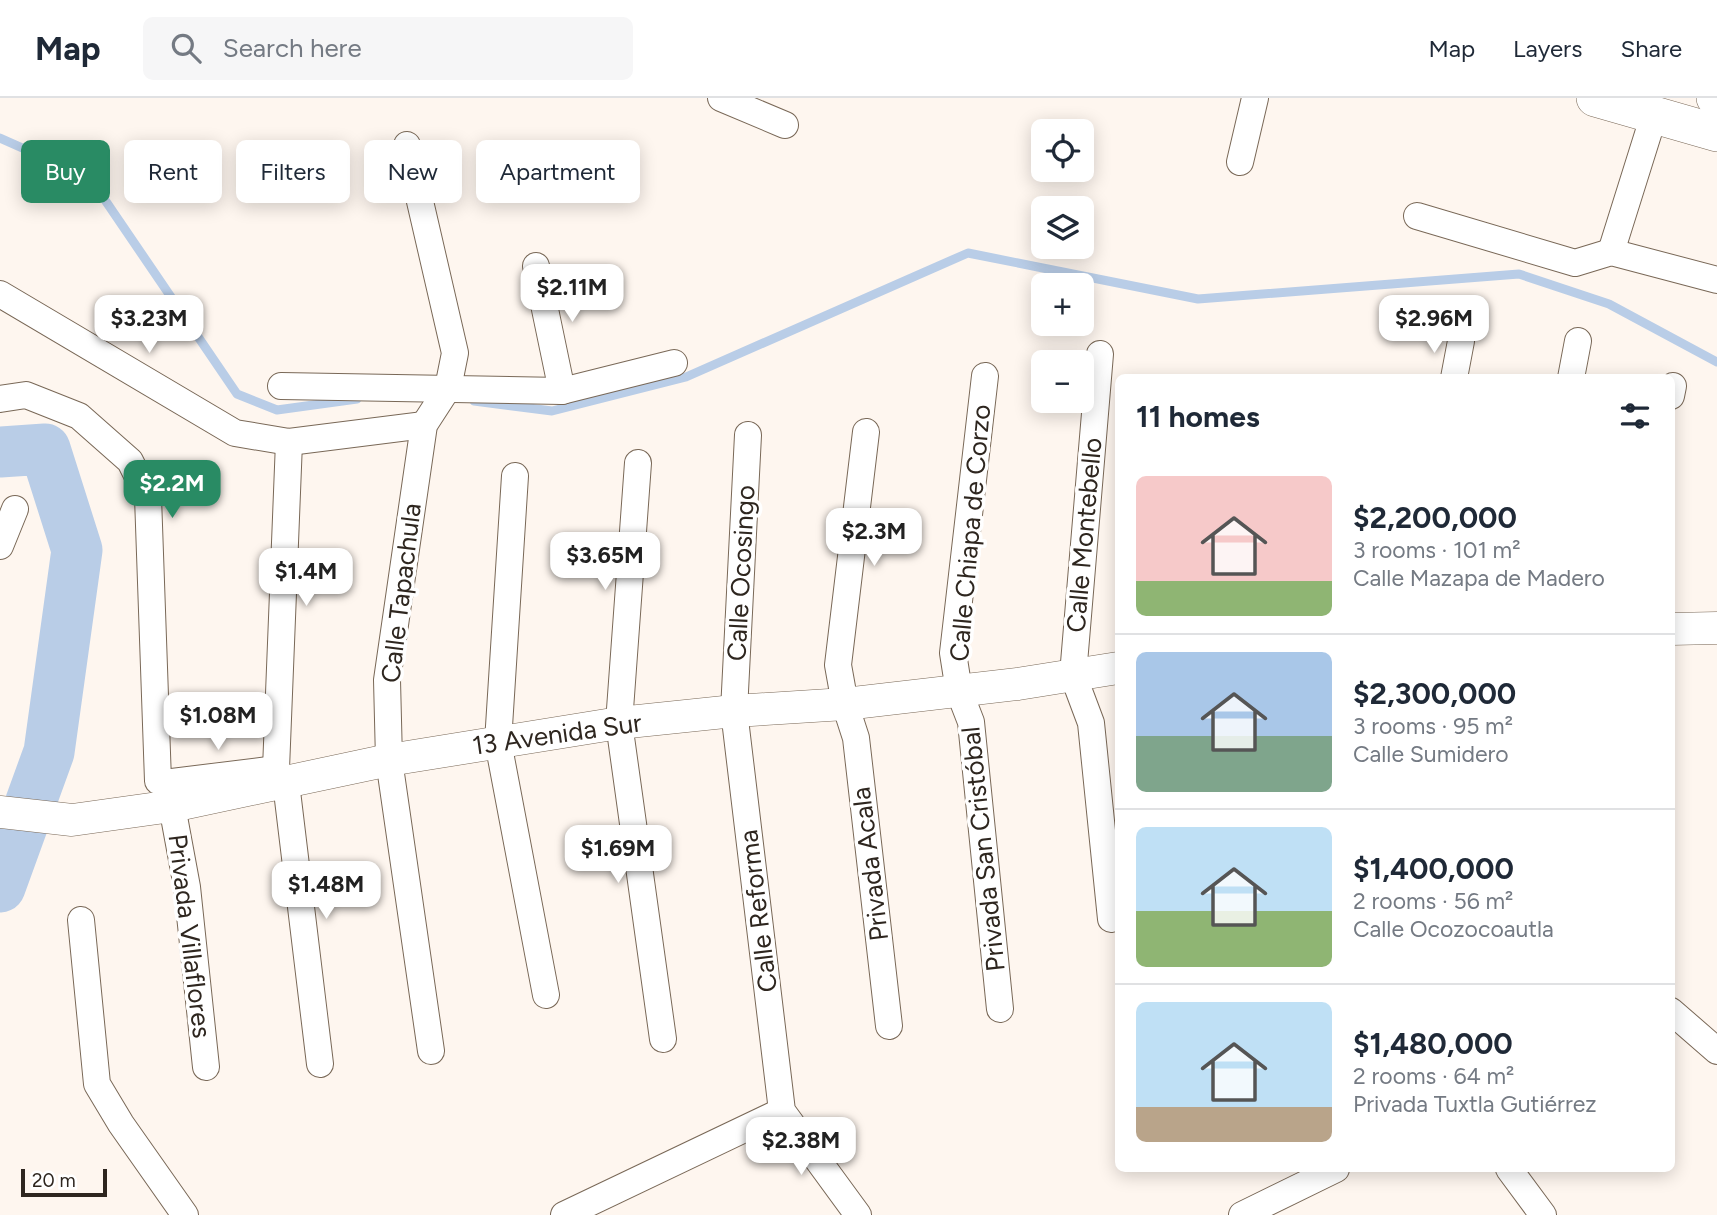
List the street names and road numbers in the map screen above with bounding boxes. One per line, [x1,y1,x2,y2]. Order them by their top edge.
street label: Calle Chiapa de Corzo [943,403,997,663]
street label: Calle Montebello [1060,436,1108,634]
street label: Calle Ocosingo [720,484,762,662]
street label: Calle Tapachula [374,501,428,685]
street label: 13 Avenida Sur [470,706,644,762]
street label: Privada San Cristóbal [954,725,1012,973]
street label: Privada Acala [845,785,895,943]
street label: Calle Reforma [732,828,784,994]
street label: Privada Villaflores [162,832,218,1040]

